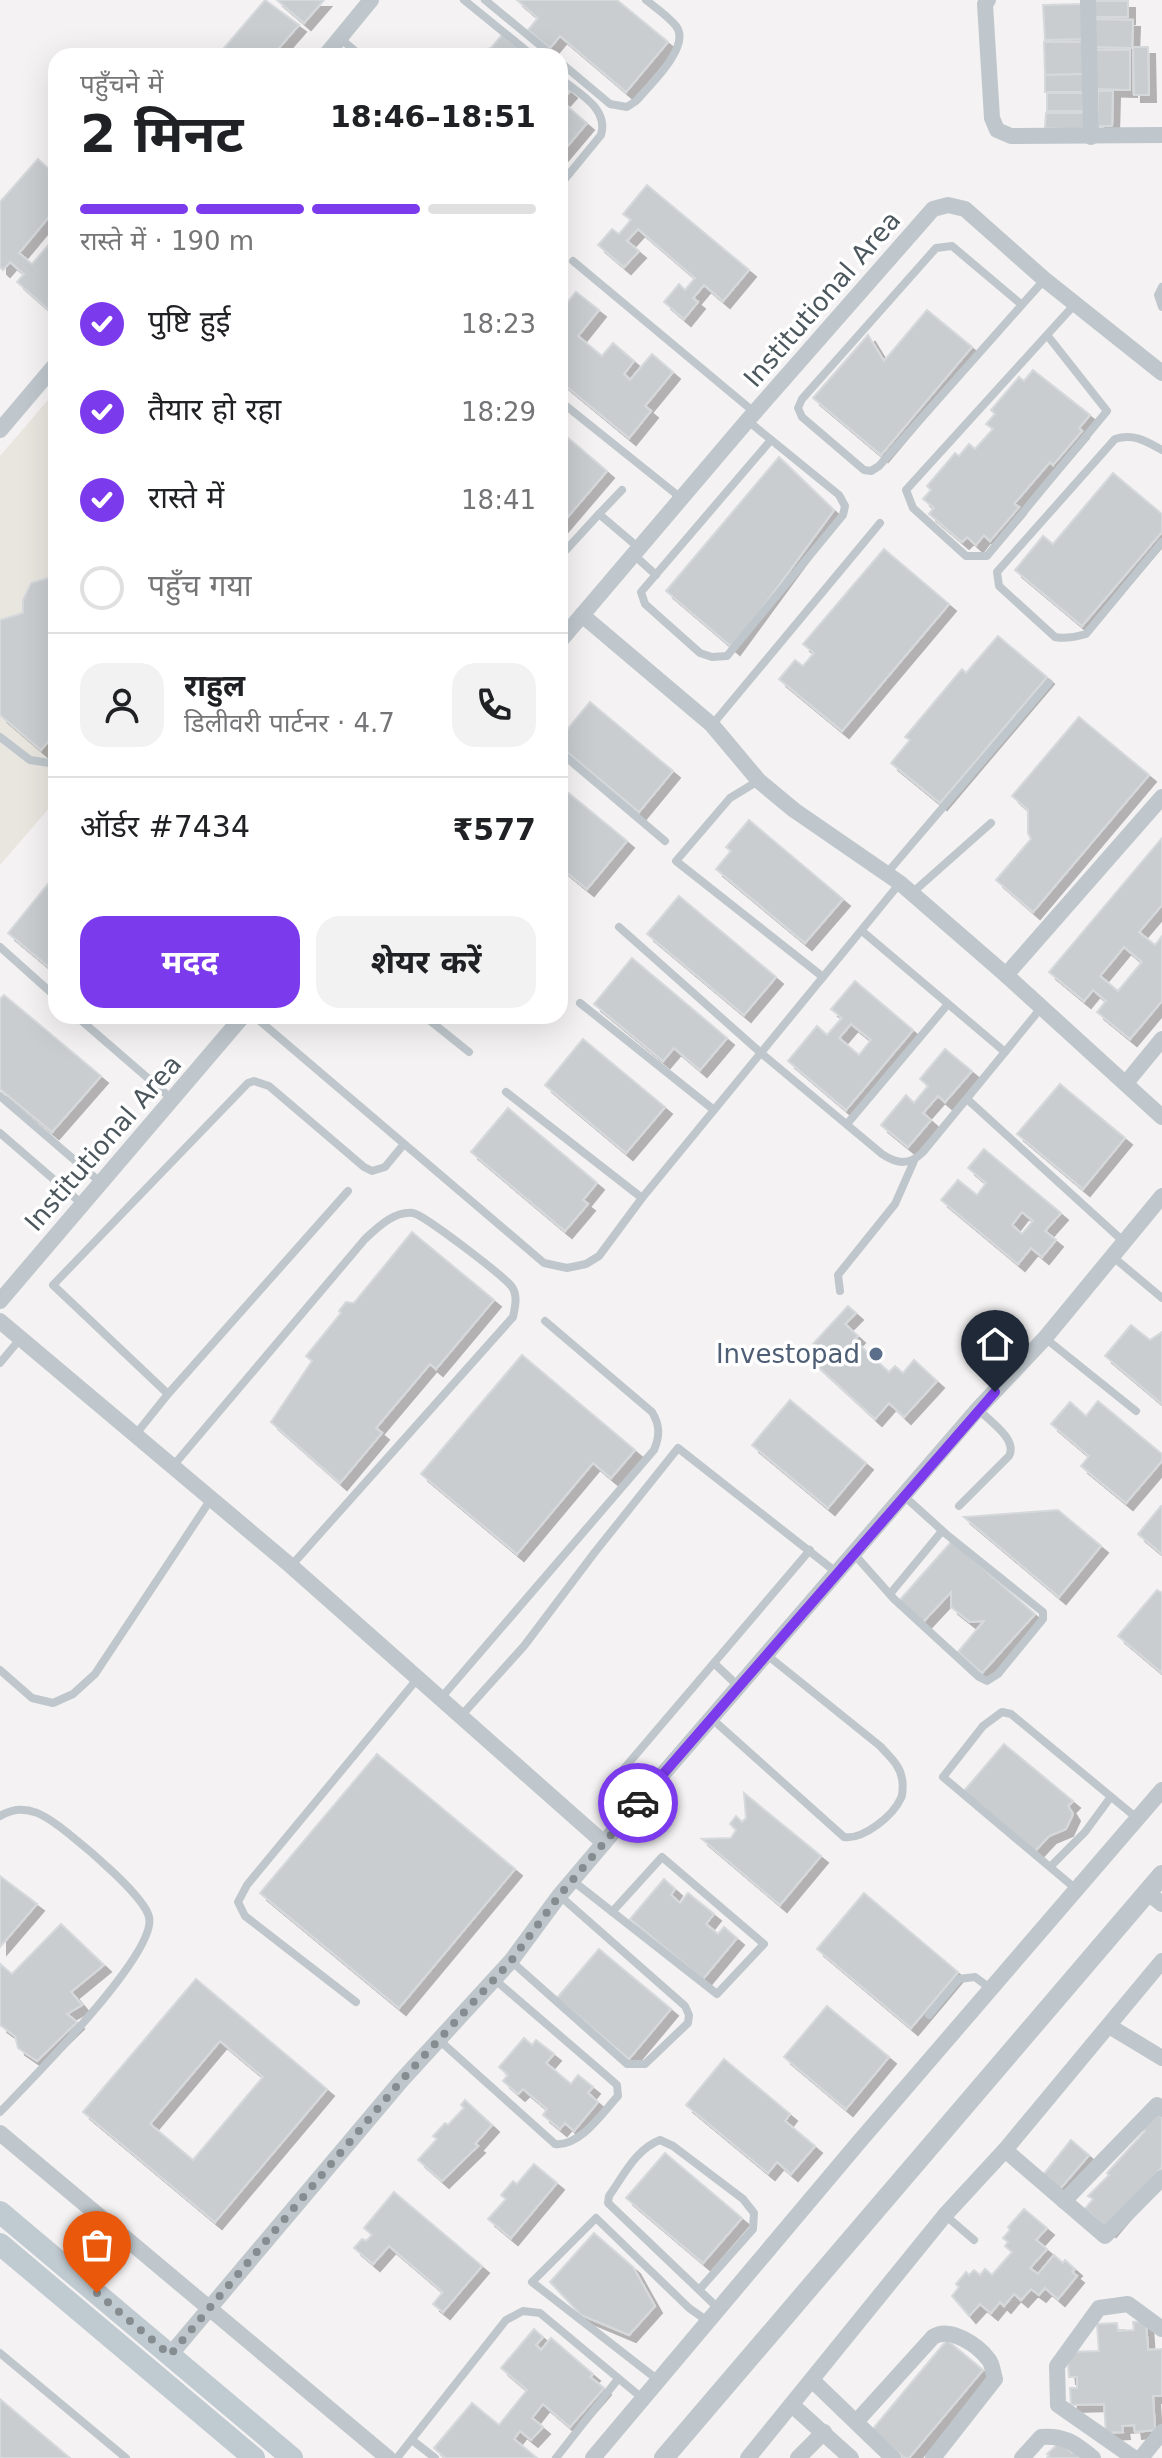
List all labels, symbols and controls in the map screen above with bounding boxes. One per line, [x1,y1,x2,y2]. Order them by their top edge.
text: पहुँचने में [80,69,163,99]
text: 18:46–18:51 [330,99,536,134]
text: 2 मिनट [80,104,243,164]
street label: Institutional Area [738,205,906,393]
text: रास्ते में · 190 m [80,226,254,256]
icon: check [80,302,124,346]
text: पुष्टि हुई [148,304,231,339]
text: 18:23 [461,309,536,339]
icon: check [80,390,124,434]
text: तैयार हो रहा [148,392,281,427]
text: 18:29 [461,397,536,427]
icon: check [80,478,124,522]
text: रास्ते में [148,480,224,515]
text: 18:41 [461,485,536,515]
text: पहुँच गया [148,568,252,603]
button: person [80,663,164,747]
button: phone [452,663,536,747]
text: राहुल [184,668,245,703]
text: डिलीवरी पार्टनर · 4.7 [184,708,395,738]
text: ऑर्डर #7434 [80,809,250,844]
text: ₹577 [453,812,536,847]
button: मदद [80,916,300,1008]
button: शेयर करें [316,916,536,1008]
street label: Institutional Area [19,1049,187,1237]
pin [961,1310,1029,1392]
icon: home [973,1322,1017,1366]
place label: Investopad [716,1339,860,1369]
marker: Investopad [867,1345,885,1363]
courier [598,1763,678,1843]
icon: car [616,1781,660,1825]
pin [63,2211,131,2293]
icon: bag [75,2223,119,2267]

